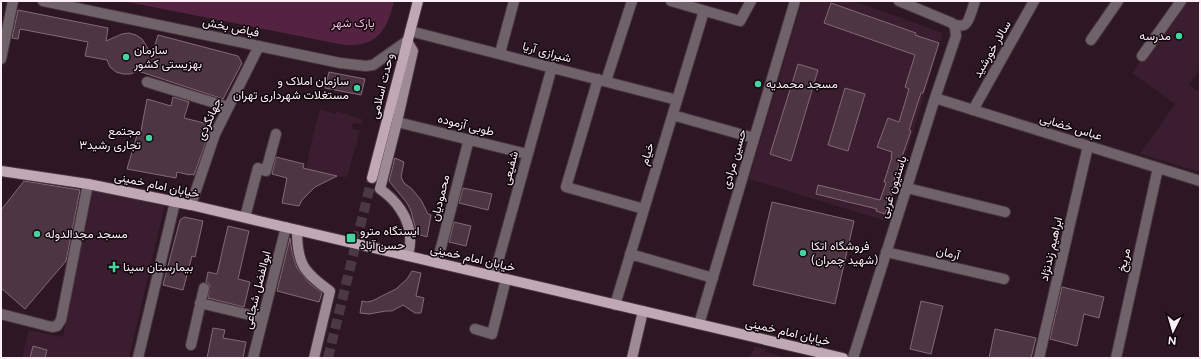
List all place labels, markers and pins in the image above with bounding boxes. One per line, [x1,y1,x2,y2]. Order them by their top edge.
place label: مدرسه [1139,29,1171,44]
marker: مدرسه [1174,31,1184,41]
place label: سازمان بهزیستی کشور [133,43,202,72]
marker: سازمان بهزیستی کشور [121,52,131,62]
place label: سازمان املاک و مستغلات شهرداری تهران [233,74,349,103]
place label: مسجد محمدیه [766,77,838,91]
marker: مسجد محمدیه [753,79,763,89]
marker: سازمان املاک و مستغلات شهرداری تهران [352,83,362,93]
place label: مجتمع تجاری رشید۳ [79,124,141,153]
marker: مجتمع تجاری رشید۳ [144,133,154,143]
place label: ایستگاه مترو حسن آباد [360,224,420,253]
place label: مسجد مجدالدوله [45,227,128,242]
marker: مسجد مجدالدوله [32,229,42,239]
marker: ایستگاه مترو حسن آباد [345,232,357,244]
place label: فروشگاه اتکا (شهید چمران) [811,239,878,268]
marker: فروشگاه اتکا (شهید چمران) [798,248,808,258]
place label: بیمارستان سینا [123,260,193,275]
marker: بیمارستان سینا [108,261,120,273]

